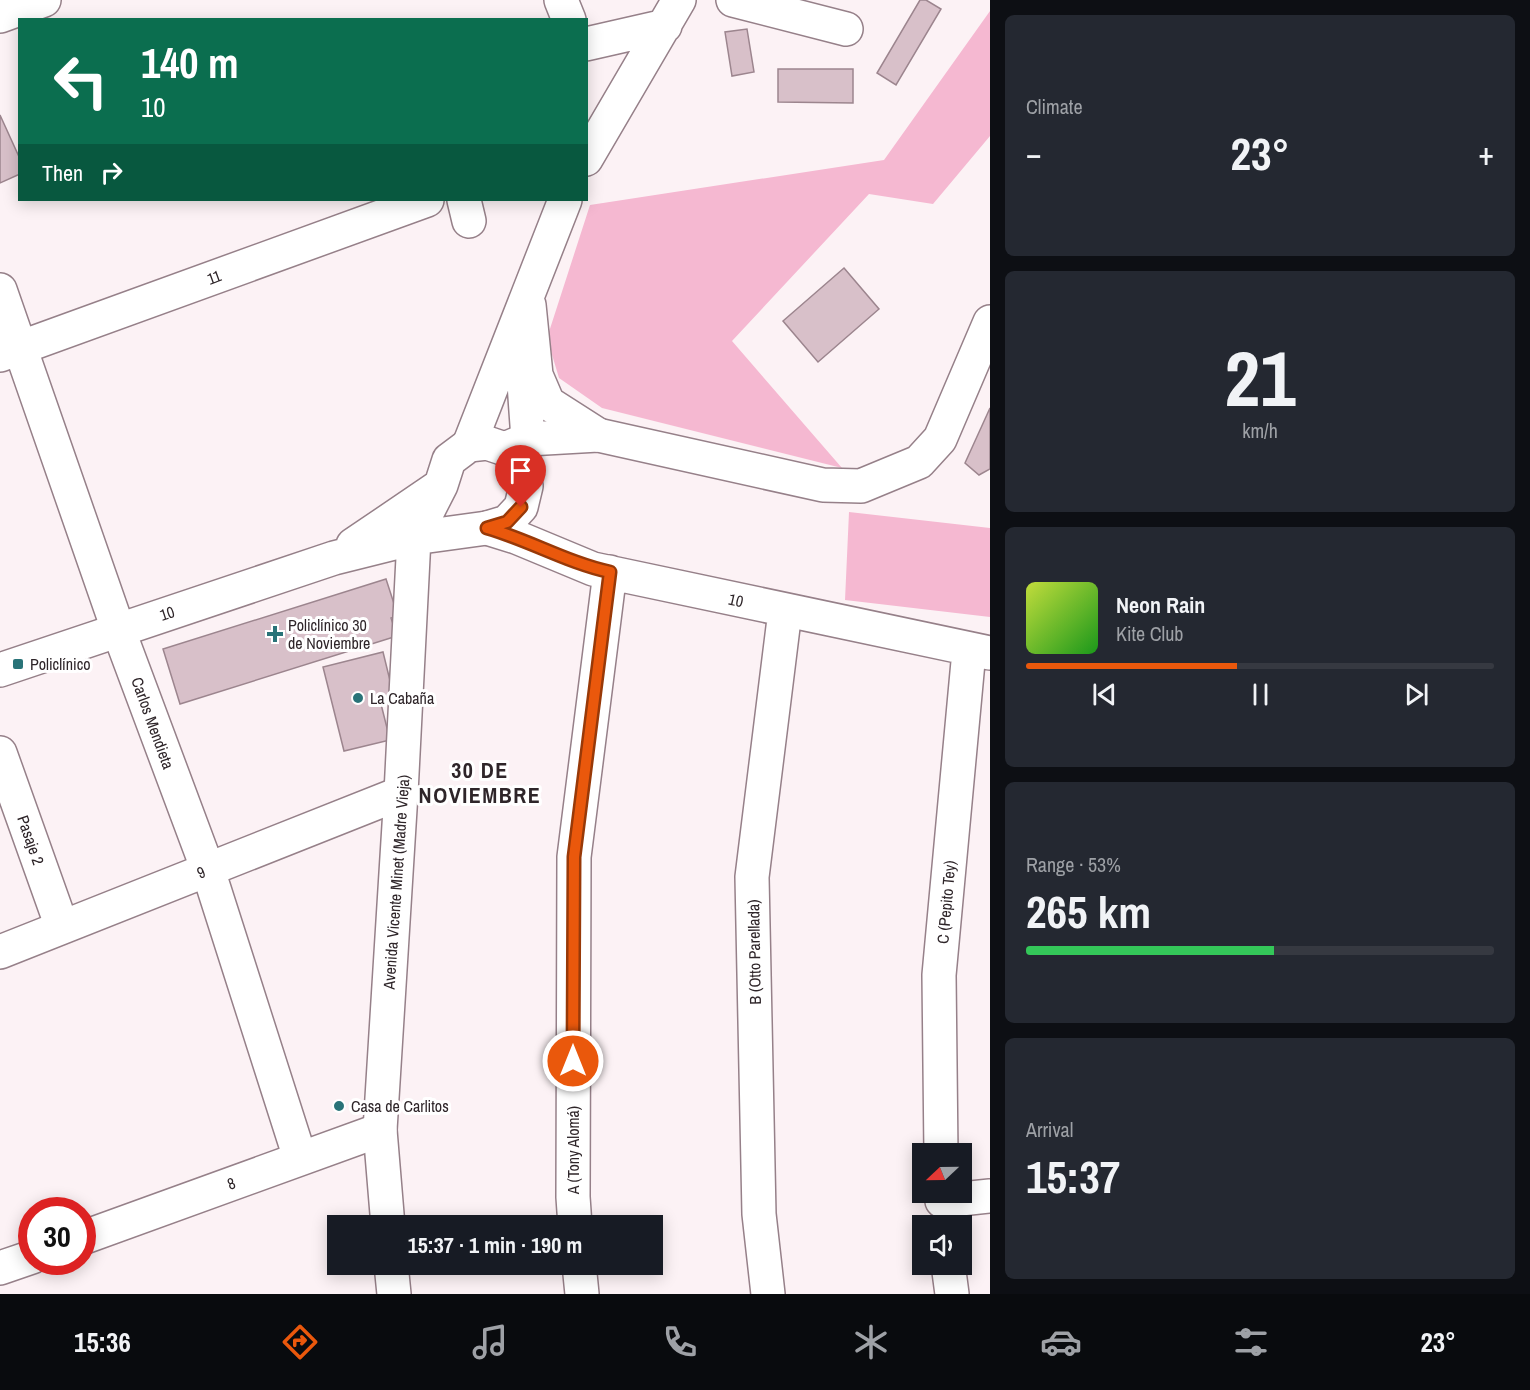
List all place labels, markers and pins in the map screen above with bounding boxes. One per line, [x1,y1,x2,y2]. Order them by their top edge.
pin [495,445,546,507]
place label: Policlínico 30 de Noviembre [288,614,370,654]
marker: Policlínico 30 de Noviembre [266,625,284,643]
place label: Policlínico [30,653,91,675]
marker: Policlínico [11,657,25,671]
place label: La Cabaña [370,687,435,709]
marker: La Cabaña [351,691,365,705]
place label: Casa de Carlitos [351,1095,449,1117]
marker: Casa de Carlitos [332,1099,346,1113]

